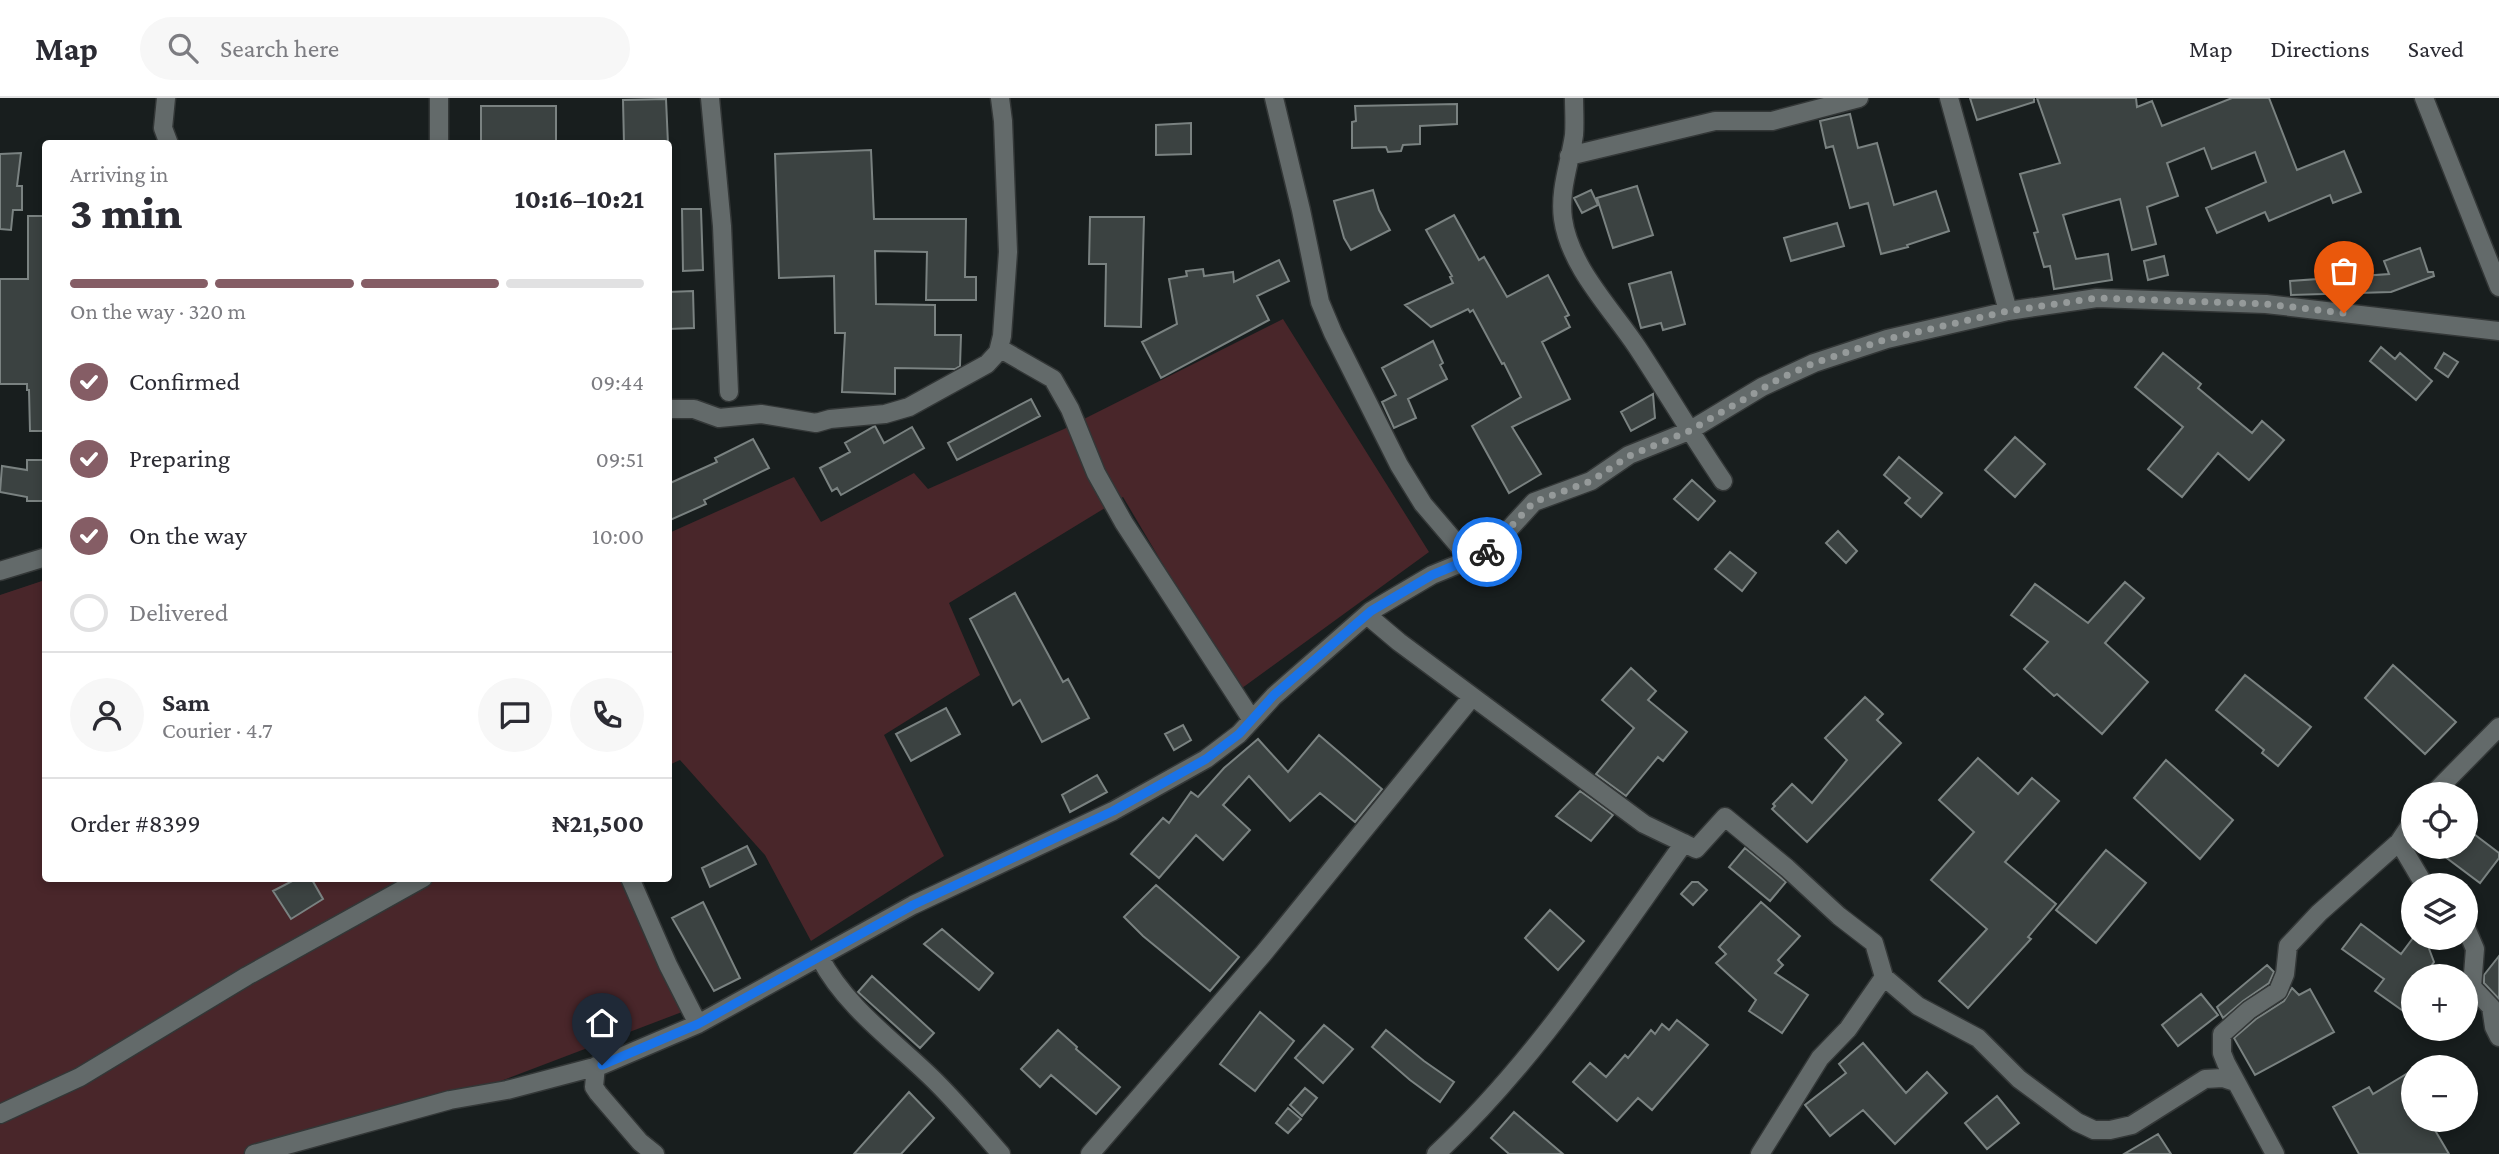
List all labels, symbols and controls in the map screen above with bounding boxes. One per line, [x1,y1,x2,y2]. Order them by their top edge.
search box [140,17,630,80]
icon: search [164,29,202,67]
text: Map [35,30,98,67]
text: Search here [220,34,339,63]
text: Map [2189,35,2233,62]
text: Directions [2271,35,2370,62]
text: Saved [2408,35,2464,62]
text: Arriving in [70,161,168,187]
text: 10:16–10:21 [515,185,644,214]
text: 3 min [70,187,182,238]
pin [2314,241,2374,313]
icon: bag [2325,252,2363,290]
text: On the way · 320 m [70,298,246,324]
icon: check [70,363,108,401]
text: Confirmed [129,367,240,396]
text: 09:44 [591,369,644,395]
icon: check [70,440,108,478]
text: Preparing [129,444,230,473]
text: 09:51 [596,446,644,472]
icon: check [70,517,108,555]
courier [1452,517,1522,587]
text: On the way [129,521,247,550]
text: 10:00 [592,523,644,549]
icon: bike [1468,533,1506,571]
text: Delivered [129,598,228,627]
button: person [70,678,144,752]
button: chat [478,678,552,752]
button: phone [570,678,644,752]
text: Sam [162,688,210,717]
text: Courier · 4.7 [162,717,273,743]
map controls [2401,782,2478,1132]
button: locate [2401,782,2478,859]
text: Order #8399 [70,809,201,838]
text: ₦21,500 [552,809,644,838]
button: layers [2401,873,2478,950]
button: + [2401,964,2478,1041]
pin [572,993,632,1065]
icon: home [583,1004,621,1042]
button: − [2401,1055,2478,1132]

